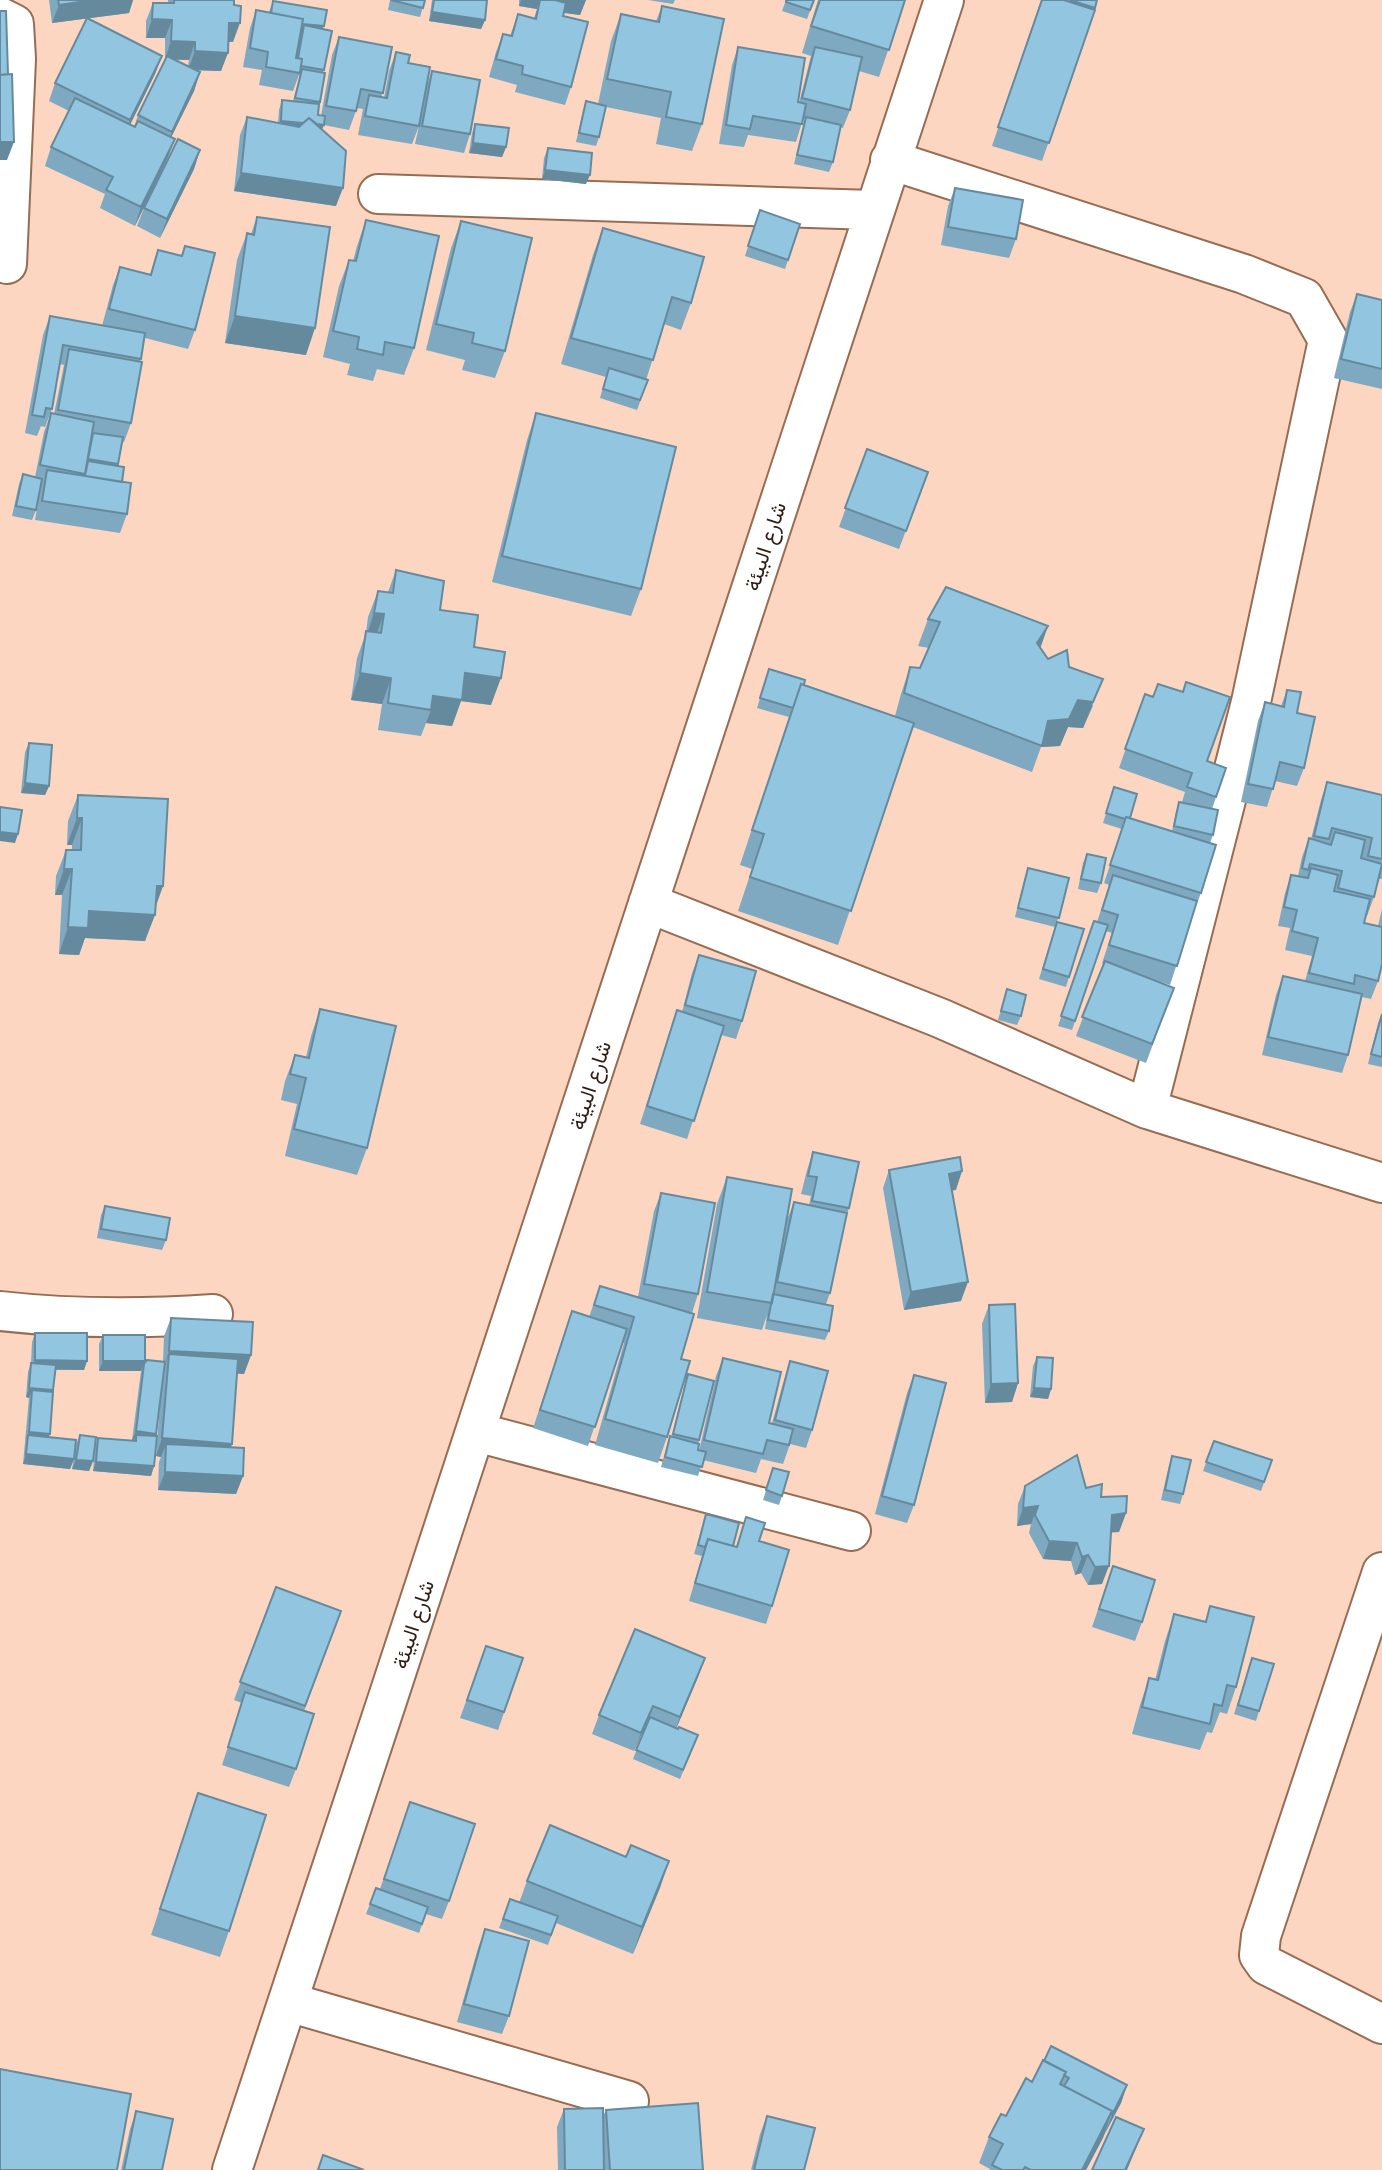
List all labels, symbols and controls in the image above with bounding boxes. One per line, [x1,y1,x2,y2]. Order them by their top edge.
street label: شارع البيئة [738,498,793,594]
street label: شارع البيئة [563,1037,618,1133]
street label: شارع البيئة [386,1576,441,1672]

